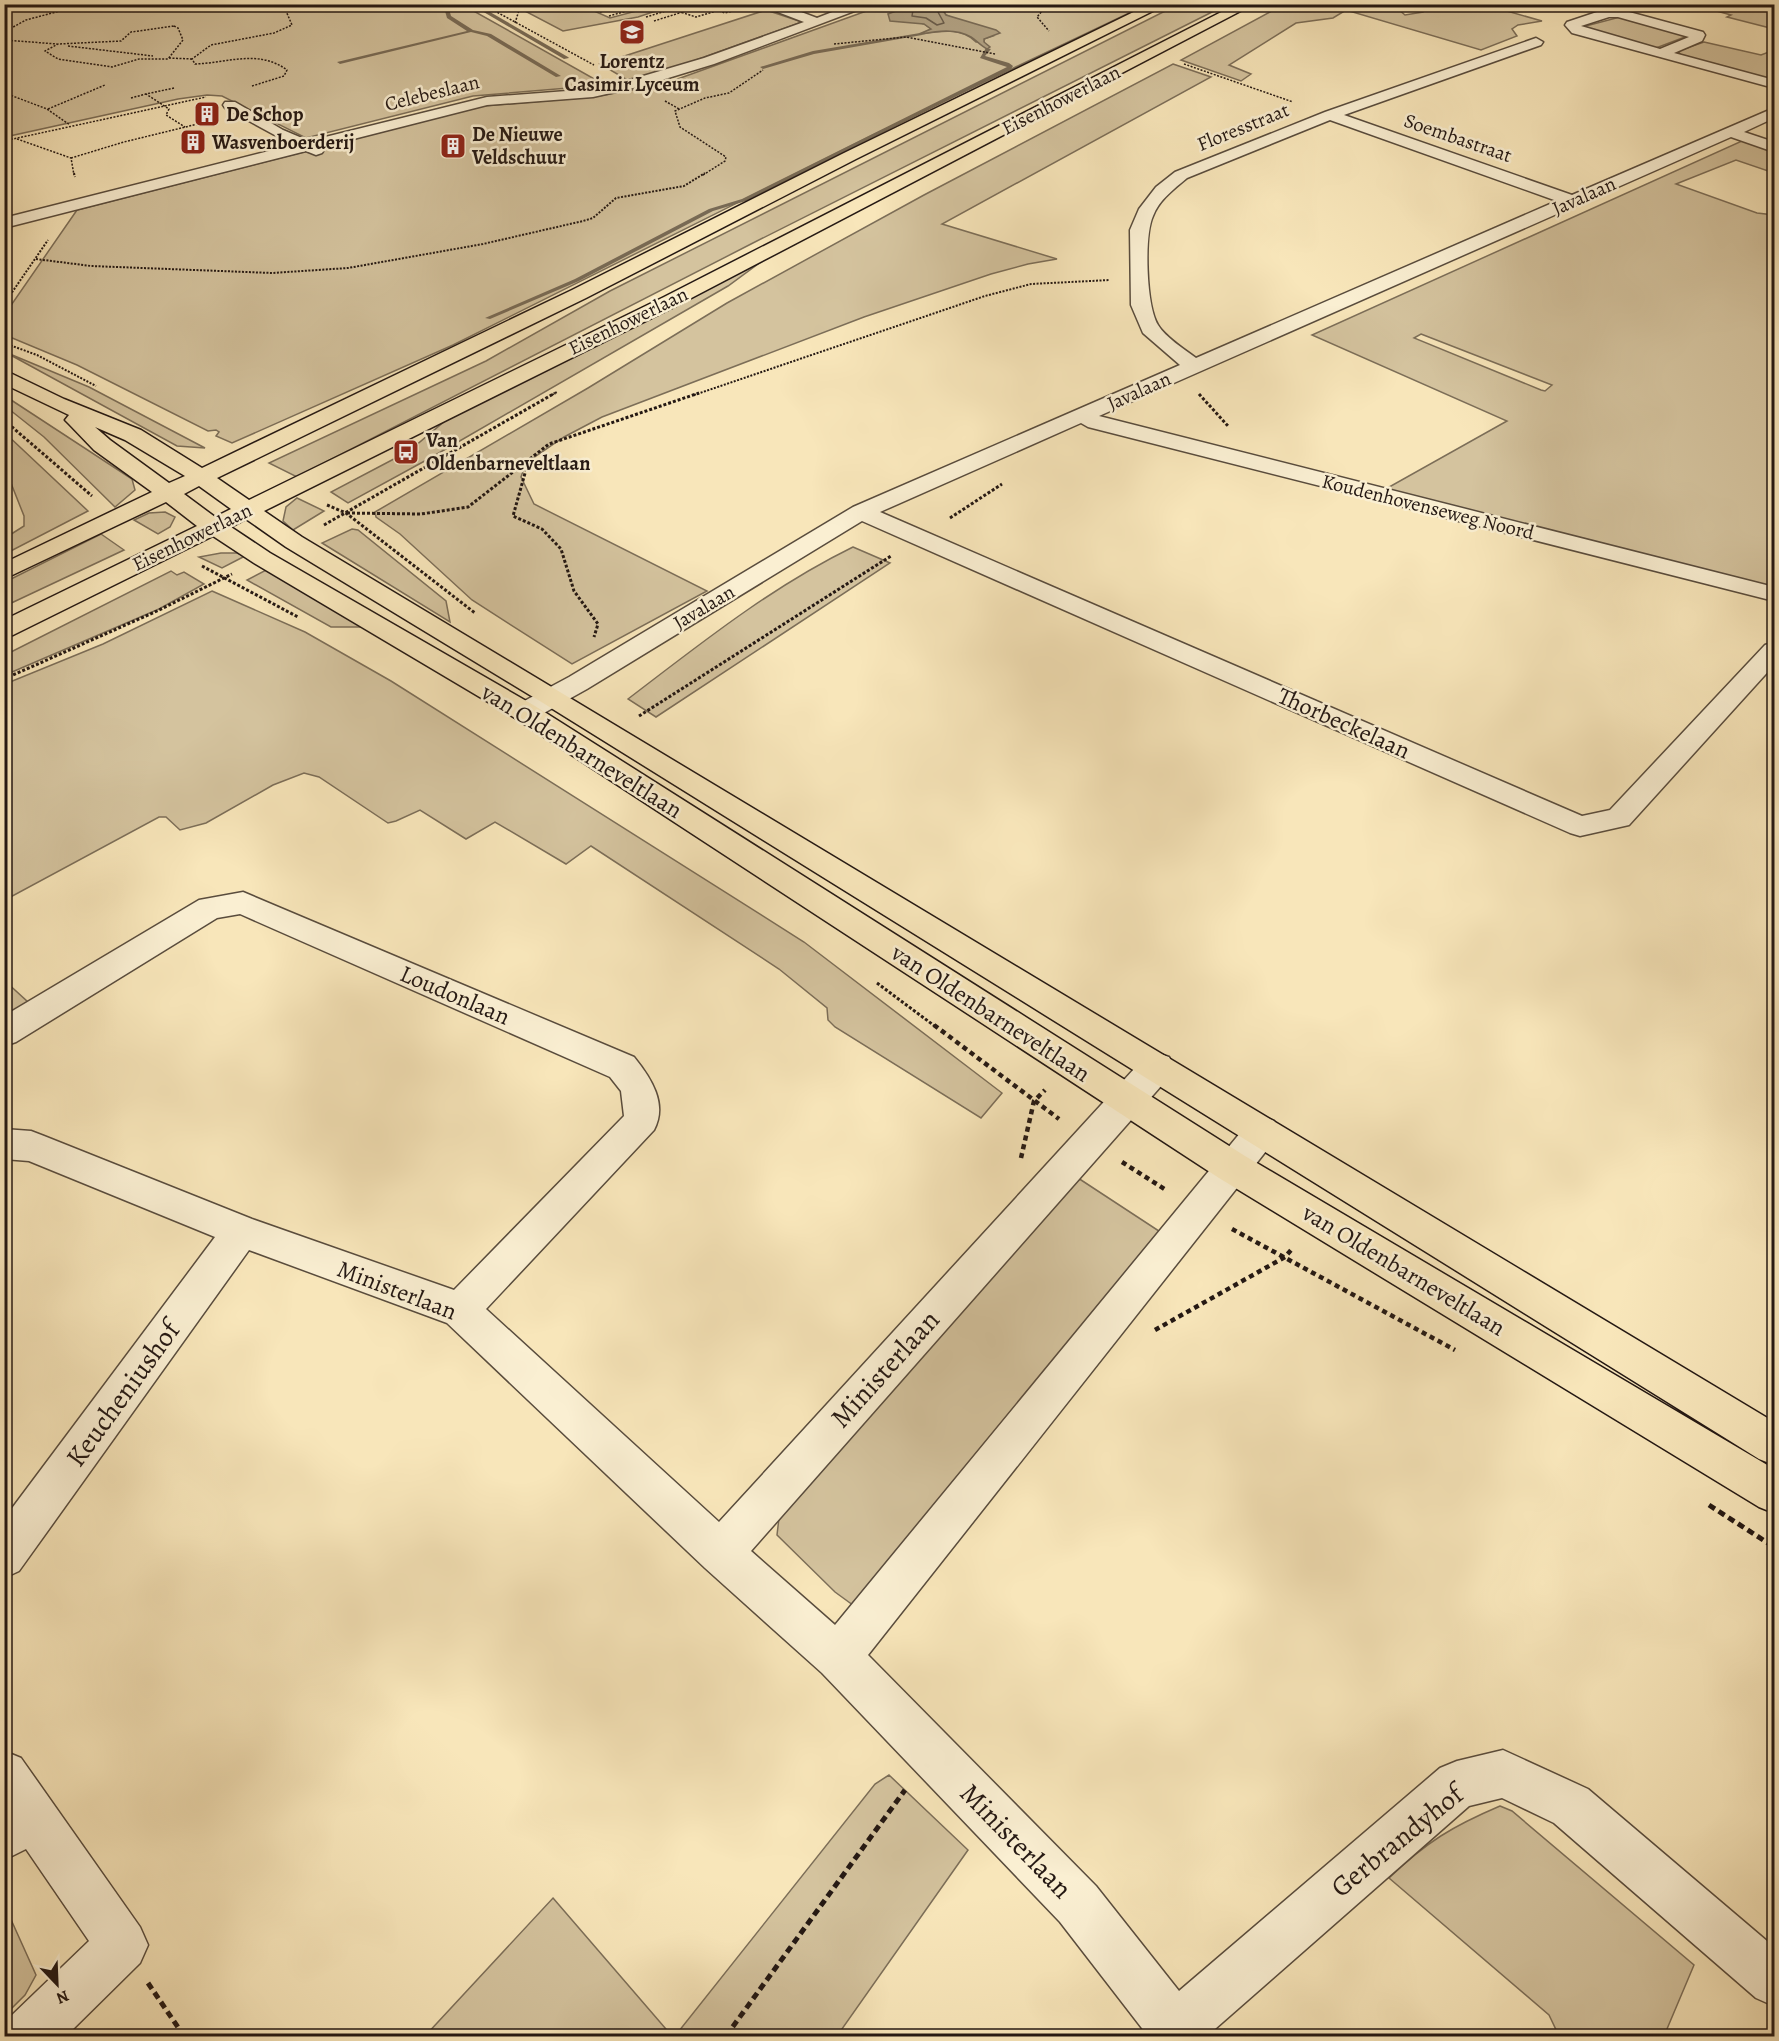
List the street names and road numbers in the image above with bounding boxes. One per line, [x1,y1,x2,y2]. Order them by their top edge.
street label: Eisenhowerlaan [997,58,1125,142]
street label: Celebeslaan [382,68,482,118]
street label: Floresstraat [1193,96,1293,158]
street label: Soembastraat [1400,107,1516,169]
street label: Javalaan [1548,170,1620,222]
street label: Eisenhowerlaan [564,280,692,362]
street label: Javalaan [1103,365,1175,417]
street label: Koudenhovenseweg Noord [1319,468,1537,547]
street label: Eisenhowerlaan [128,496,256,578]
street label: Javalaan [668,578,740,636]
street label: van Oldenbarneveltlaan [475,676,689,826]
street label: Thorbeckelaan [1273,680,1415,766]
street label: van Oldenbarneveltlaan [884,936,1097,1089]
street label: Loudonlaan [395,958,515,1032]
street label: van Oldenbarneveltlaan [1296,1196,1511,1343]
street label: Ministerlaan [333,1253,461,1327]
street label: Ministerlaan [822,1302,948,1436]
street label: Keucheniushof [57,1310,191,1475]
street label: Gerbrandyhof [1323,1773,1474,1906]
street label: Ministerlaan [951,1775,1081,1907]

